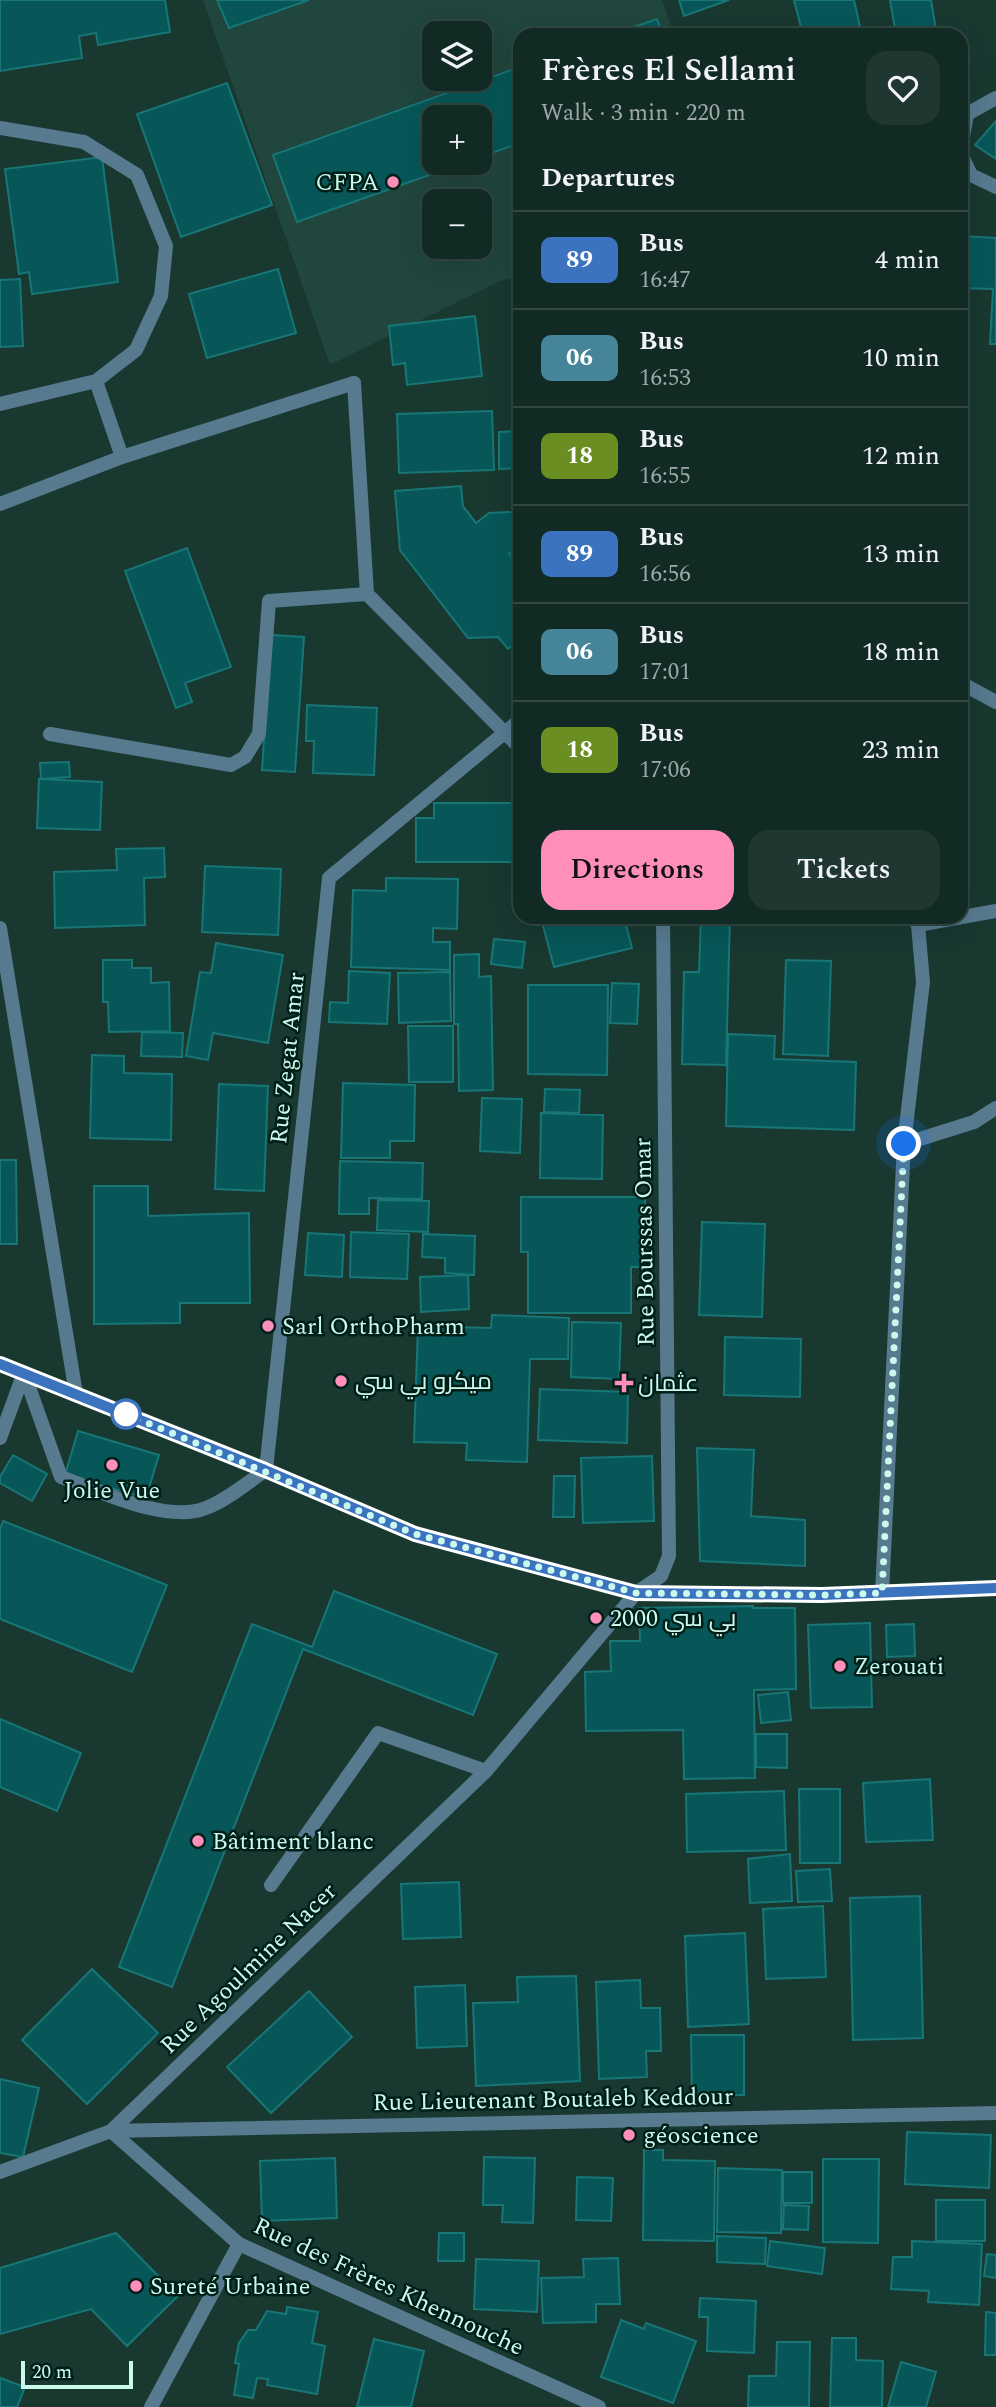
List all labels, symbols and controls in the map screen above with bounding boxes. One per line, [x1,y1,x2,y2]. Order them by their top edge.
map controls [422,21,492,259]
button: layers [422,21,492,91]
text: Frères El Sellami [541,45,796,95]
button: heart [866,51,940,125]
text: Walk · 3 min · 220 m [541,96,746,131]
button: + [422,105,492,175]
text: Departures [541,158,675,198]
place label: CFPA [315,165,379,201]
marker: CFPA [385,174,401,190]
button: − [422,189,492,259]
text: Bus [639,223,684,263]
text: 4 min [875,240,940,280]
text: 89 [566,242,593,278]
text: 16:47 [639,263,691,298]
text: Bus [639,321,684,361]
text: 10 min [862,338,940,378]
text: 06 [566,340,593,376]
text: 16:53 [639,361,691,396]
text: Bus [639,419,684,459]
text: 12 min [862,436,940,476]
text: 18 [566,438,593,474]
text: 16:55 [639,459,691,494]
text: Bus [639,517,684,557]
text: 13 min [862,534,940,574]
text: 89 [566,536,593,572]
text: 16:56 [639,557,691,592]
text: Bus [639,615,684,655]
text: 18 min [862,632,940,672]
text: 06 [566,634,593,670]
text: 17:01 [639,655,691,690]
text: Bus [639,713,684,753]
text: 23 min [862,730,940,770]
text: 18 [566,732,593,768]
text: 17:06 [639,753,691,788]
button: Directions [541,830,734,910]
button: Tickets [748,830,940,910]
street label: Rue Zegat Amar [261,970,315,1146]
your location [886,1126,921,1161]
street label: Rue Bourssas Omar [625,1137,665,1347]
place label: Sarl OrthoPharm [282,1309,465,1345]
marker: Sarl OrthoPharm [260,1318,276,1334]
place label: ميكرو بي سي [355,1364,492,1400]
place label: عثمان [638,1366,699,1402]
marker: ميكرو بي سي [333,1373,349,1389]
marker: عثمان [616,1375,632,1391]
unlabelled marker [111,1399,141,1429]
marker: Jolie Vue [104,1457,120,1473]
place label: Jolie Vue [64,1473,160,1509]
place label: بي سي 2000 [610,1601,736,1637]
marker: بي سي 2000 [588,1610,604,1626]
place label: Zerouati [854,1649,944,1685]
marker: Zerouati [832,1658,848,1674]
place label: Bâtiment blanc [212,1824,374,1860]
marker: Bâtiment blanc [190,1833,206,1849]
street label: Rue Agoulmine Nacer [152,1875,345,2063]
street label: Rue Lieutenant Boutaleb Keddour [372,2079,734,2121]
place label: géoscience [643,2118,759,2154]
marker: géoscience [621,2127,637,2143]
street label: Rue des Frères Khennouche [247,2208,530,2366]
place label: Sureté Urbaine [150,2269,310,2305]
marker: Sureté Urbaine [128,2278,144,2294]
scale bar [21,2358,133,2390]
text: 20 m [32,2358,72,2387]

